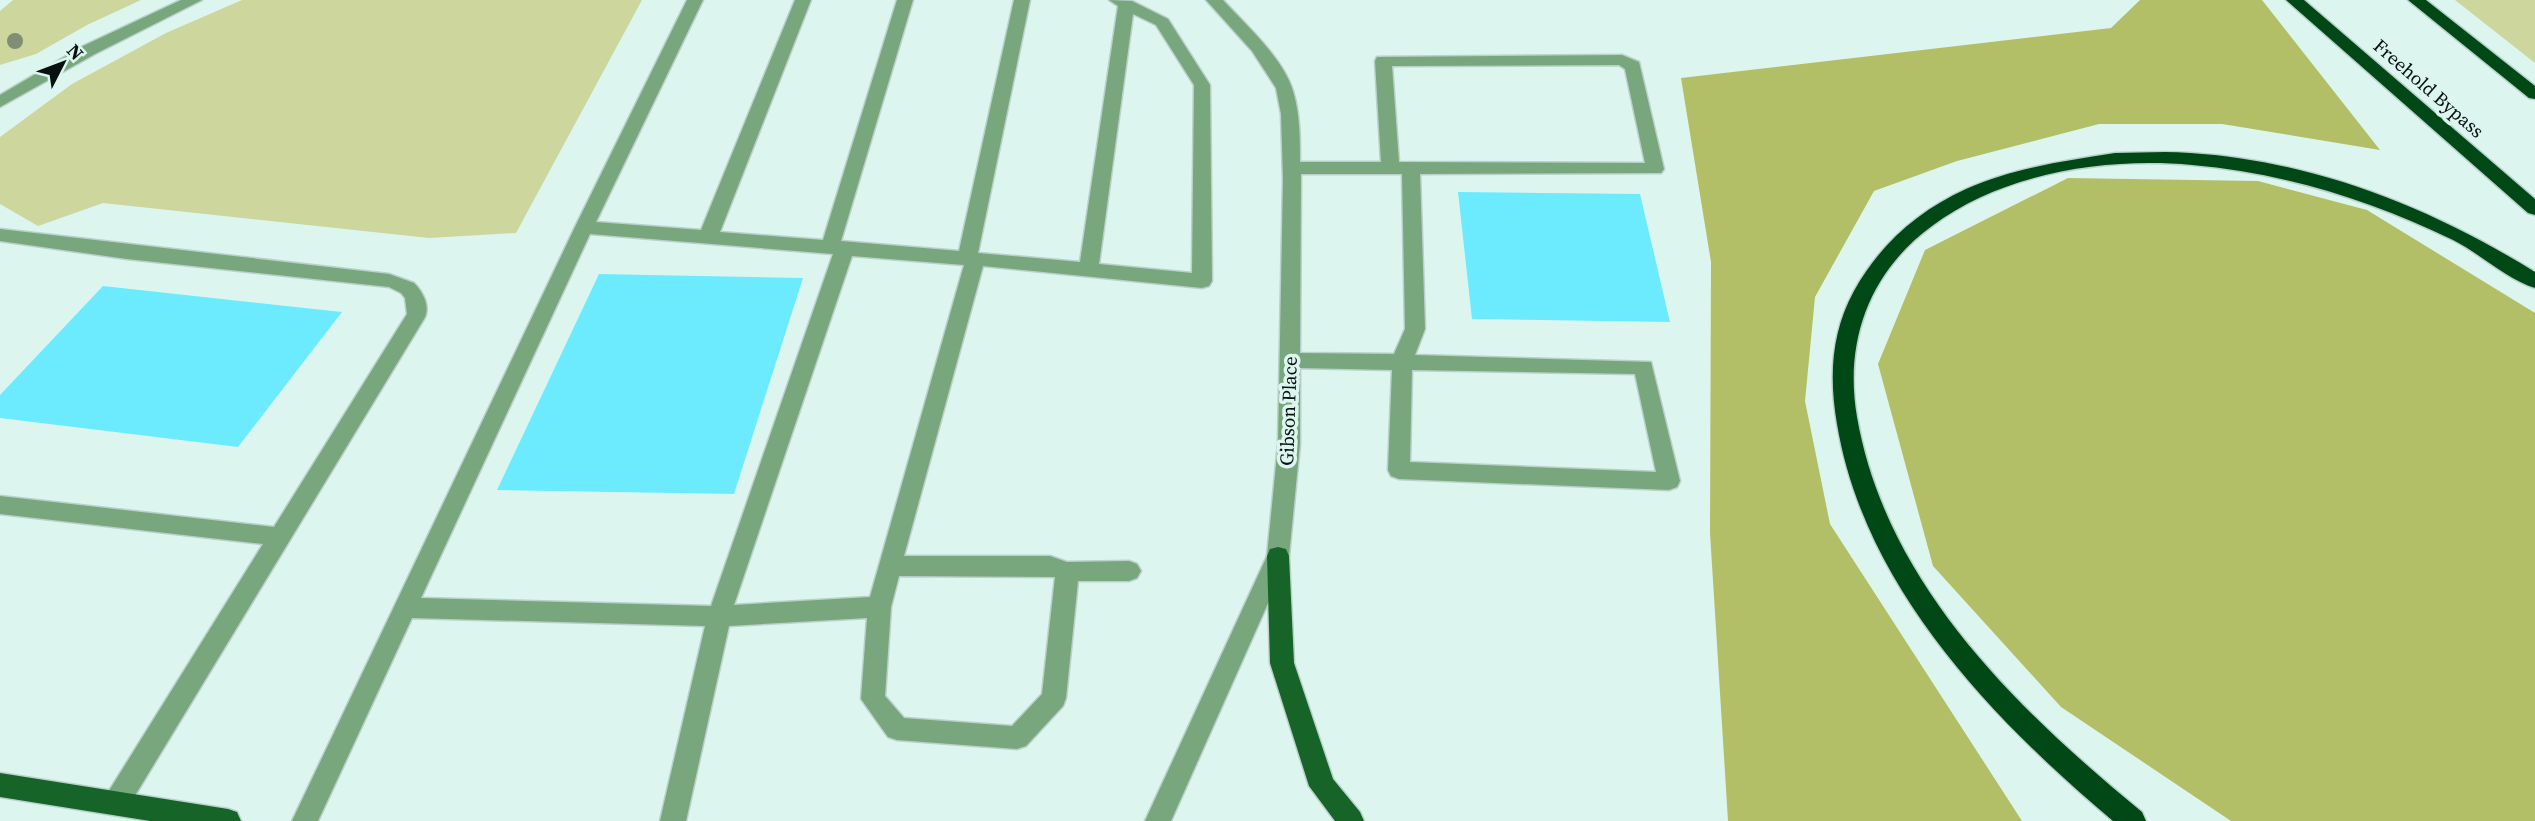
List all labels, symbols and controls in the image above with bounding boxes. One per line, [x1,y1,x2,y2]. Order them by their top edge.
north arrow [28,28,98,98]
street label: Freehold Bypass [2368,33,2490,143]
text: N [61,38,90,66]
street label: Gibson Place [1273,356,1303,466]

